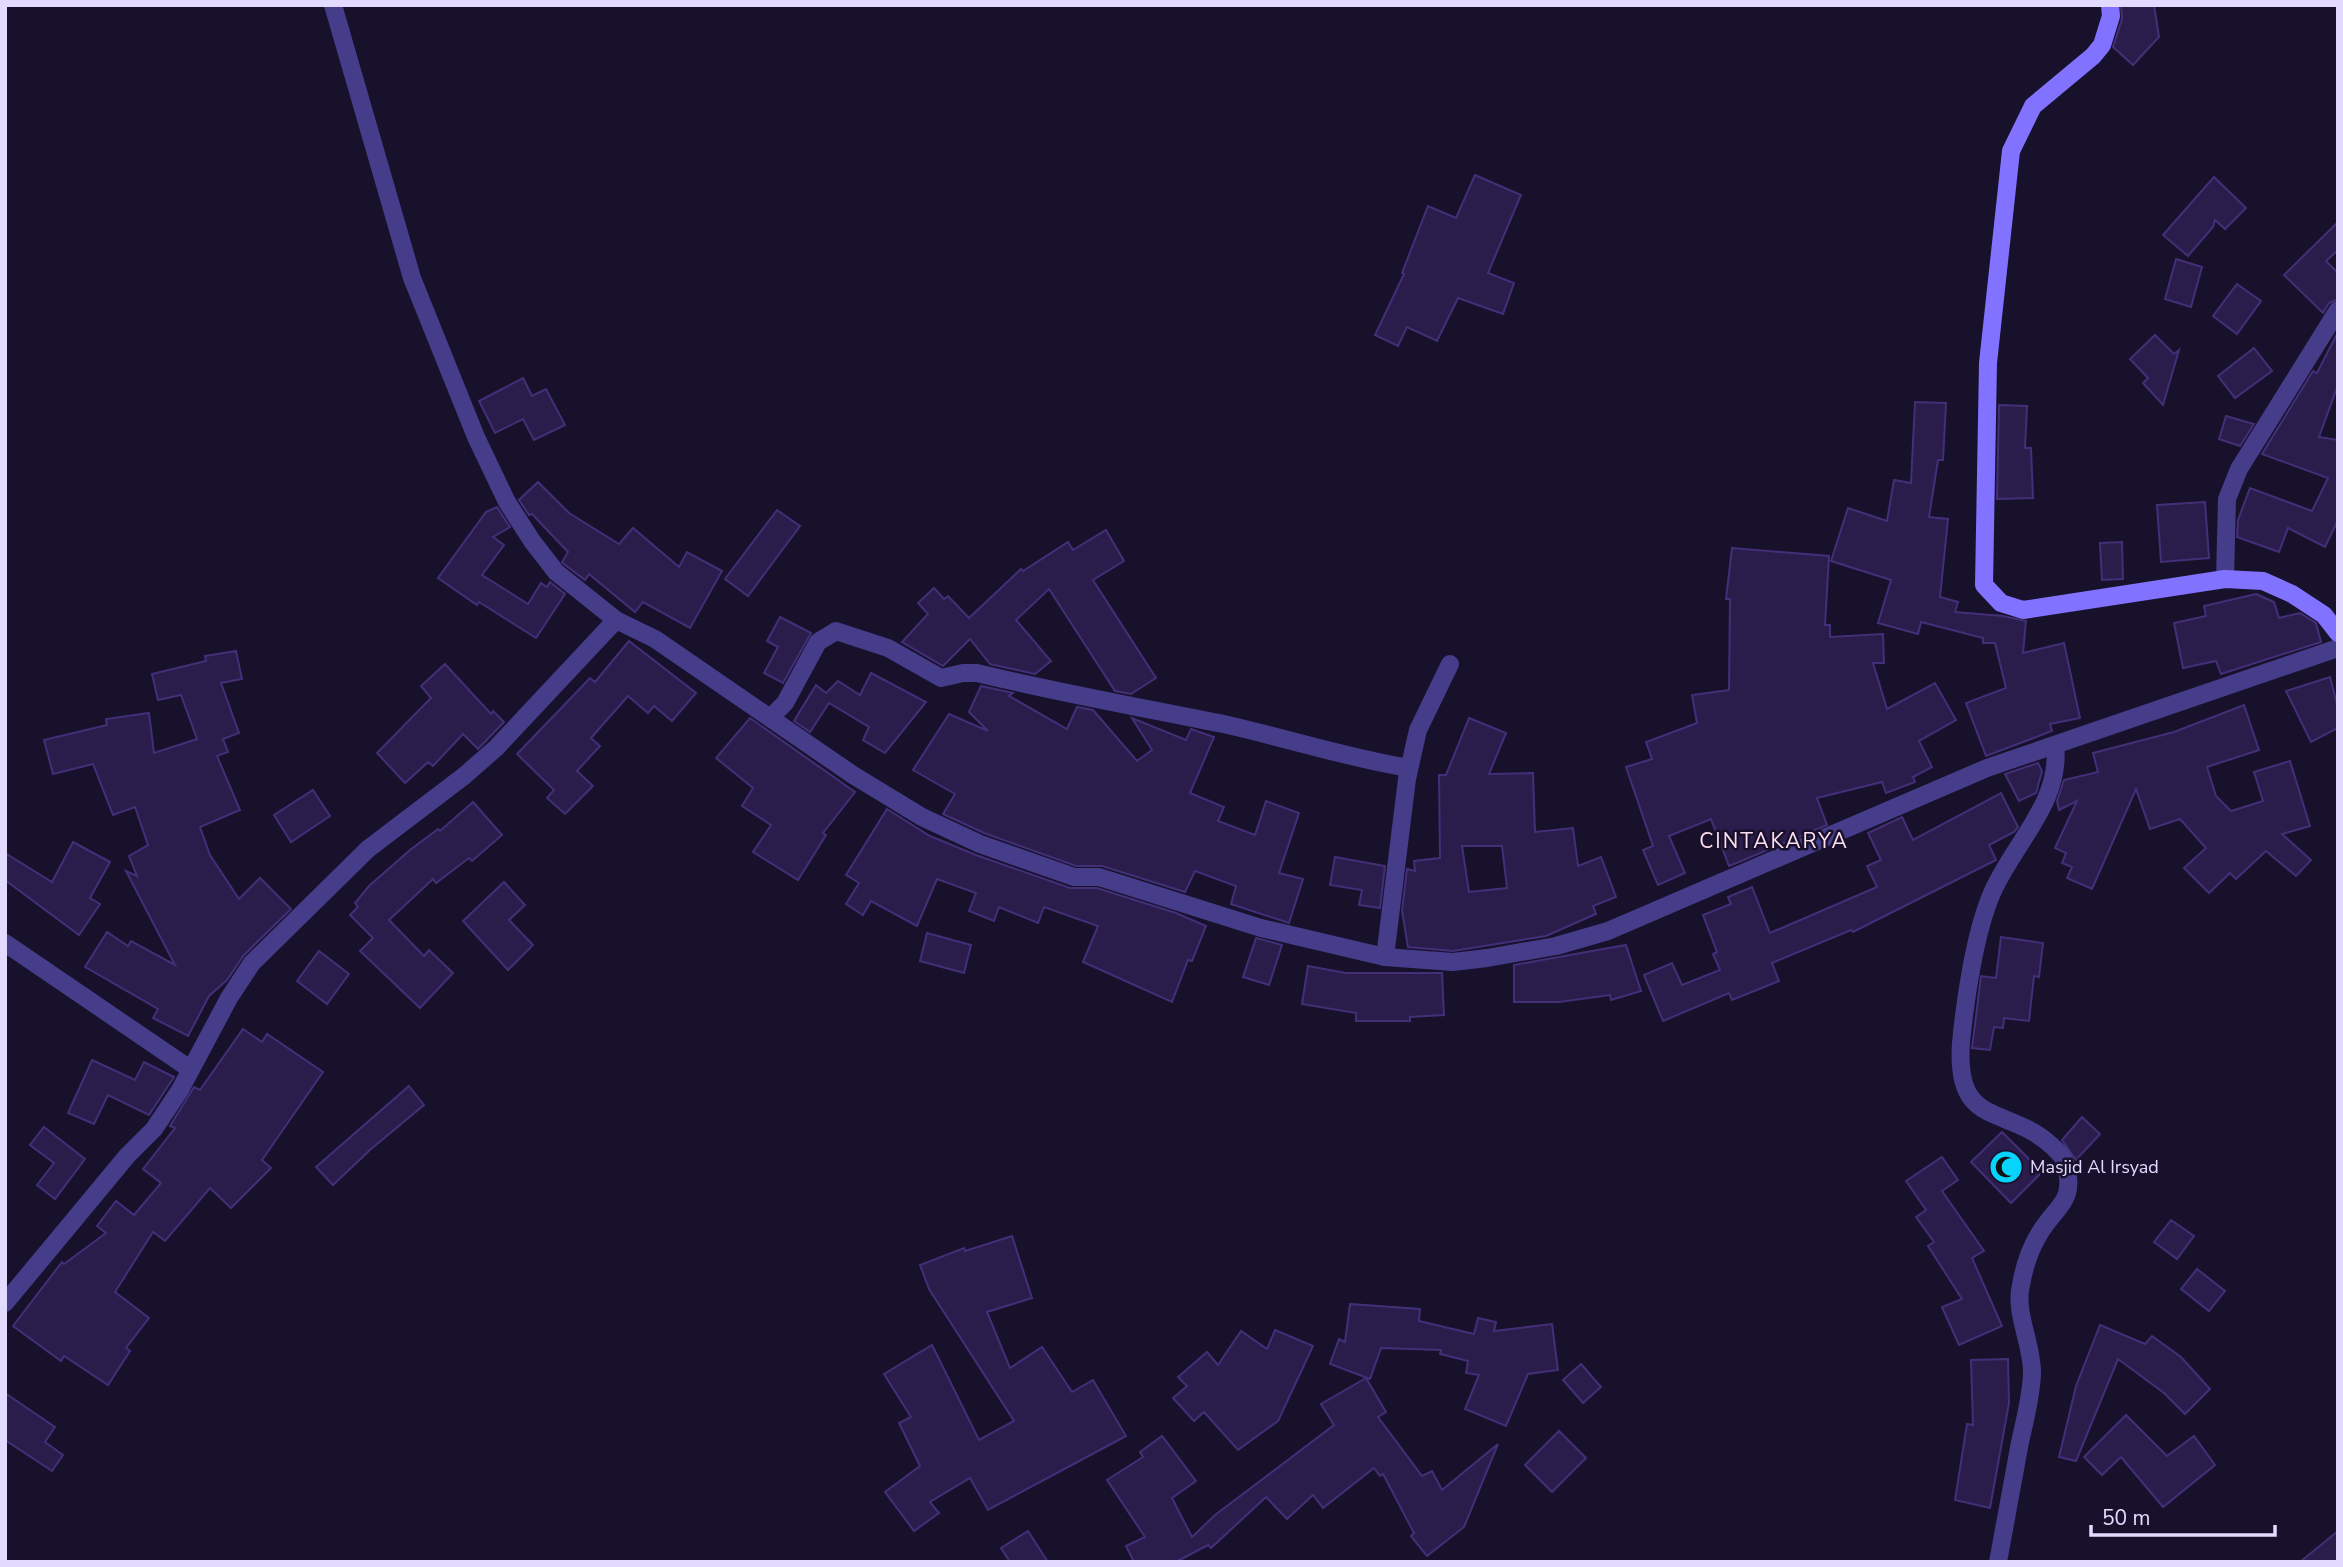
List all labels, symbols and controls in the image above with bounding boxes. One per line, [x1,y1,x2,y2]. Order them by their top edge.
district label: CINTAKARYA [1699,827,1849,855]
mosque icon: Masjid Al Irsyad [1987,1148,2025,1186]
place label: Masjid Al Irsyad [2030,1155,2159,1179]
scale bar [2091,1494,2275,1538]
text: 50 m [2102,1504,2151,1532]

